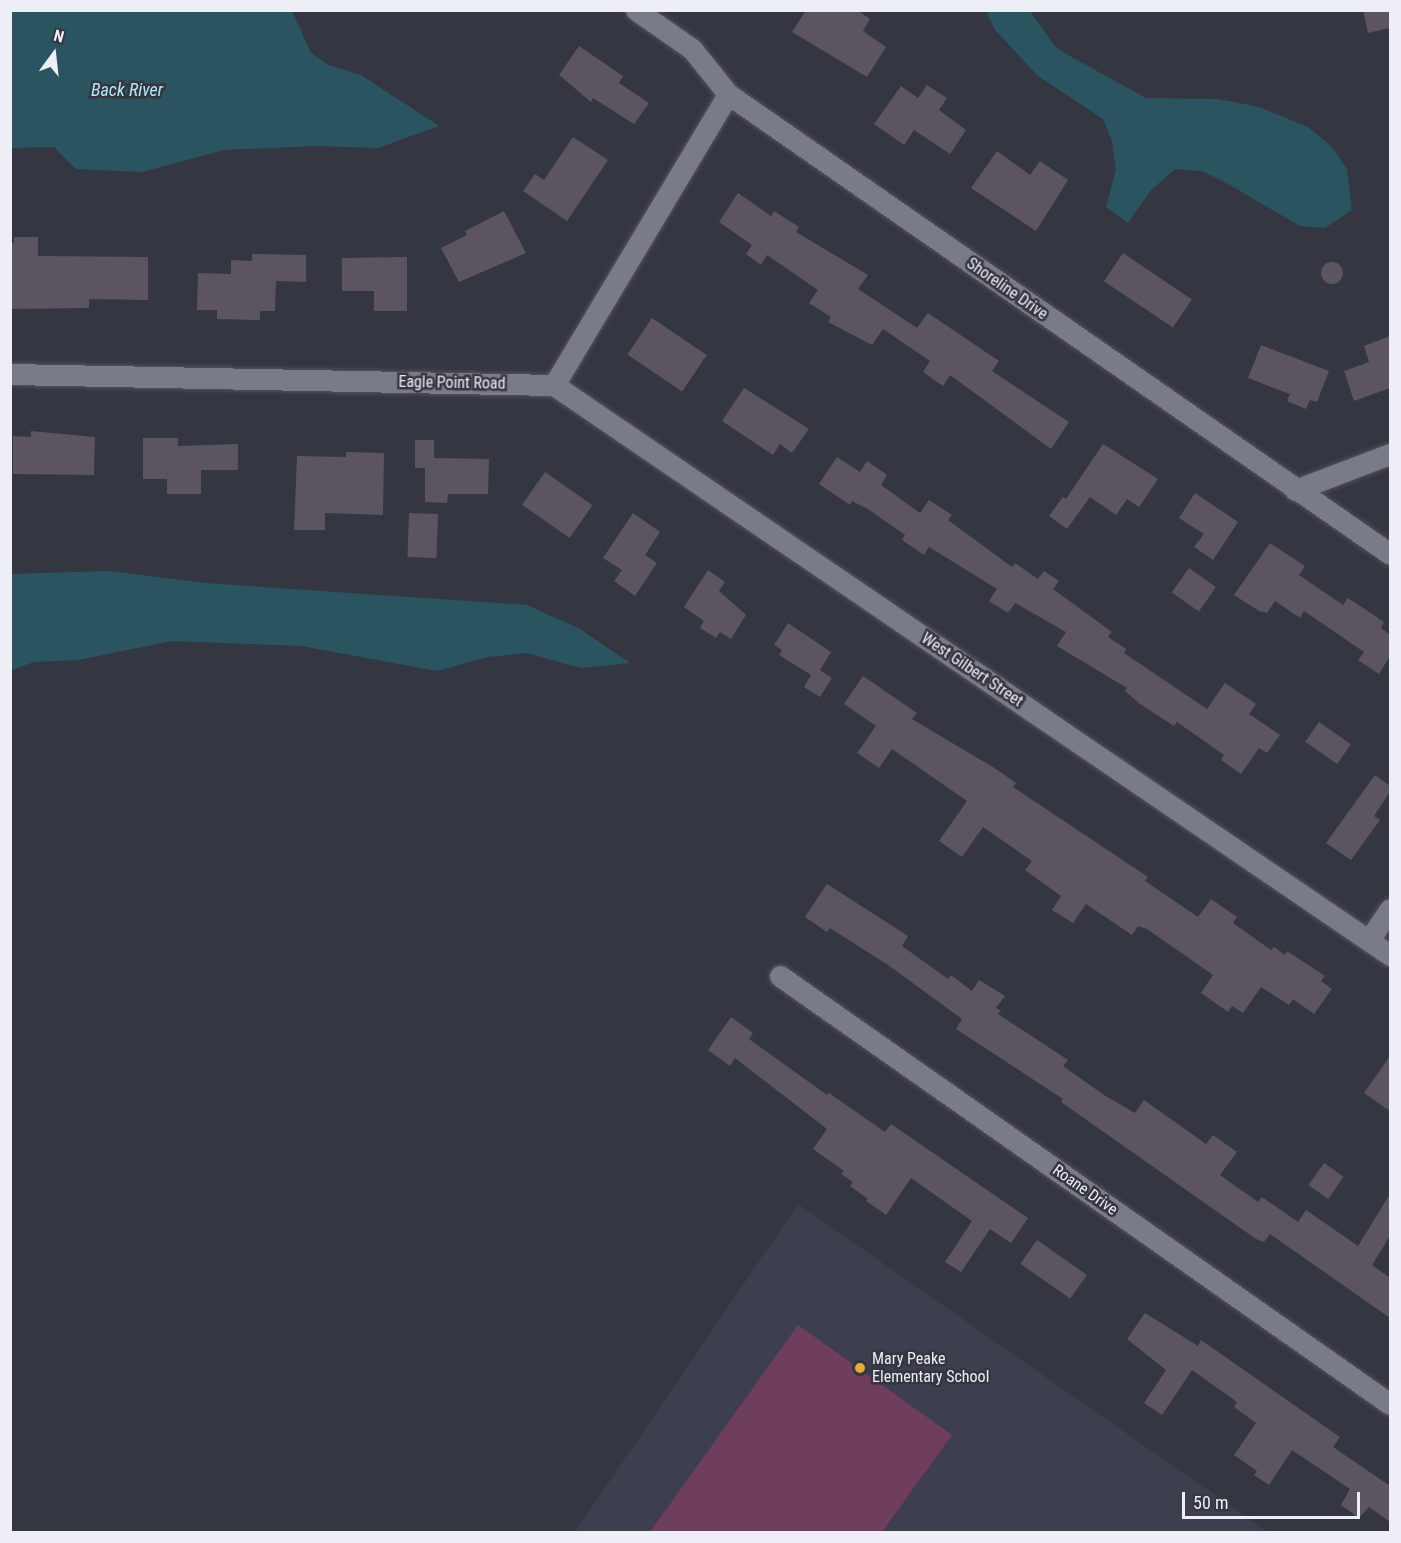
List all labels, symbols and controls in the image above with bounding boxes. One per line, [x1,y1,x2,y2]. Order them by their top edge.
north arrow [24,24,84,84]
text: N [52,26,66,47]
water label: Back River [91,79,163,101]
street label: Shoreline Drive [963,254,1051,324]
street label: Eagle Point Road [398,372,506,394]
street label: West Gilbert Street [918,629,1026,711]
street label: Roane Drive [1049,1161,1121,1219]
place label: Mary Peake Elementary School [872,1349,989,1387]
marker: Mary Peake Elementary School [853,1361,867,1375]
scale bar [1185,1480,1364,1518]
text: 50 m [1193,1492,1228,1513]

